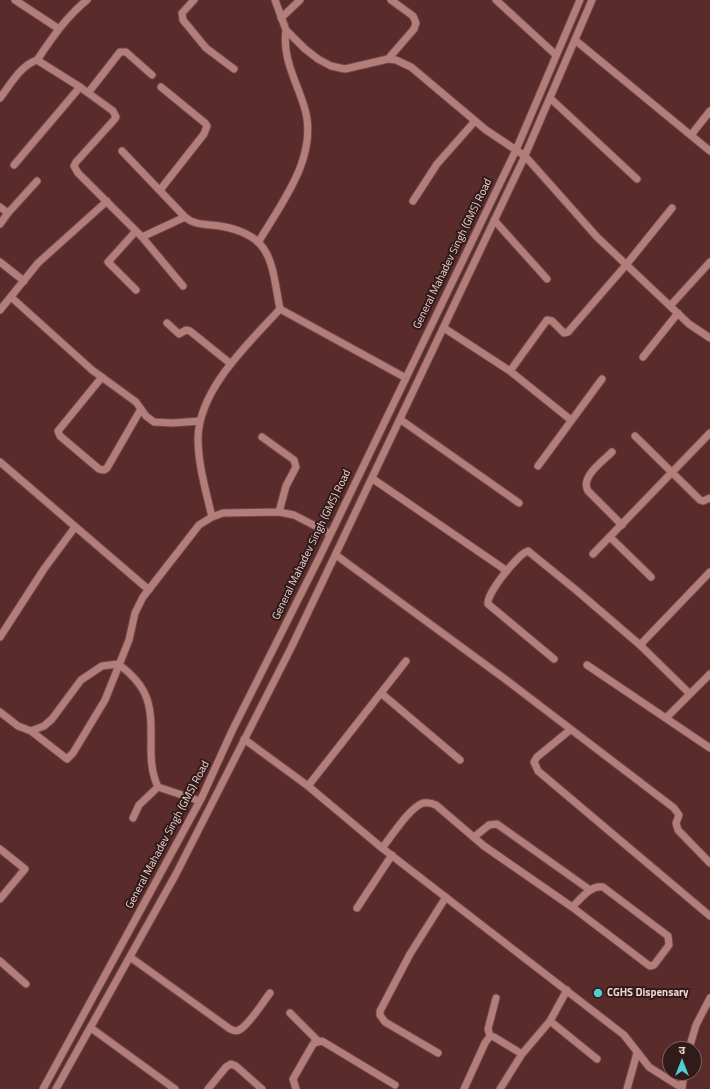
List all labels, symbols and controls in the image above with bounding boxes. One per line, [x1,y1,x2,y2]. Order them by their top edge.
street label: General Mahadev Singh (GMS) Road [411,177,495,331]
street label: General Mahadev Singh (GMS) Road [270,468,354,622]
street label: General Mahadev Singh (GMS) Road [123,759,213,911]
place label: CGHS Dispensary [607,986,689,1000]
marker: CGHS Dispensary [592,987,604,999]
north arrow [662,1041,702,1081]
text: उ [679,1042,685,1058]

